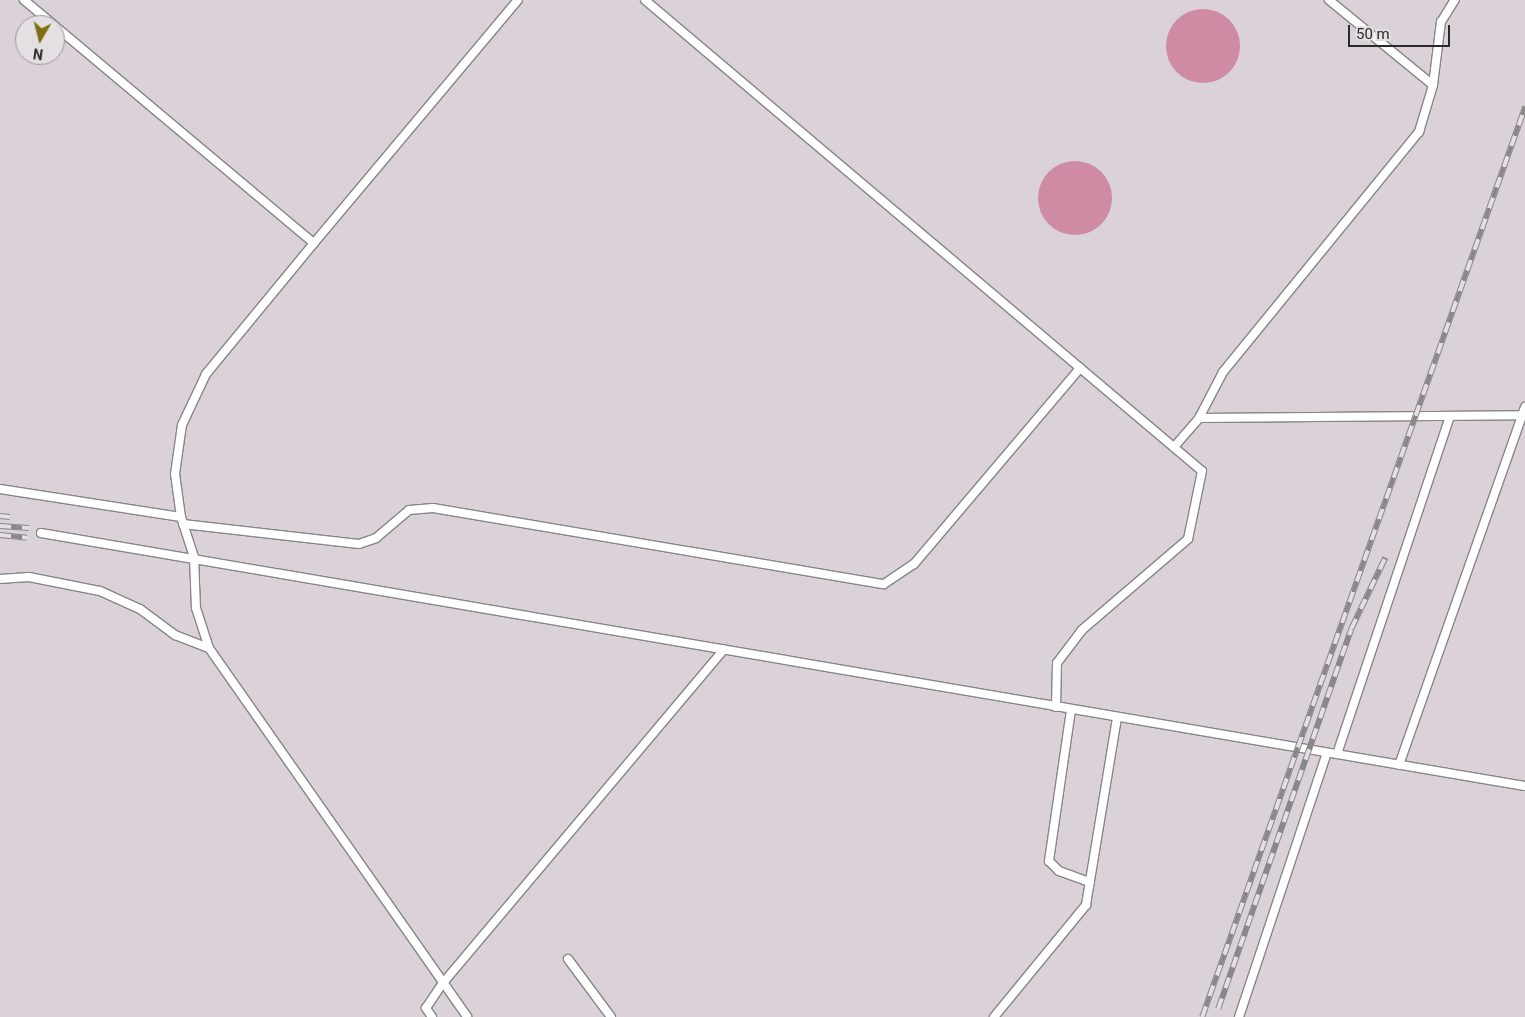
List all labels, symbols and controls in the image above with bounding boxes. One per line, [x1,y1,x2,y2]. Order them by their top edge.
north arrow [15,15,65,65]
scale bar [1350,15,1452,47]
text: 50 m [1356,25,1390,43]
text: N [32,45,44,62]

